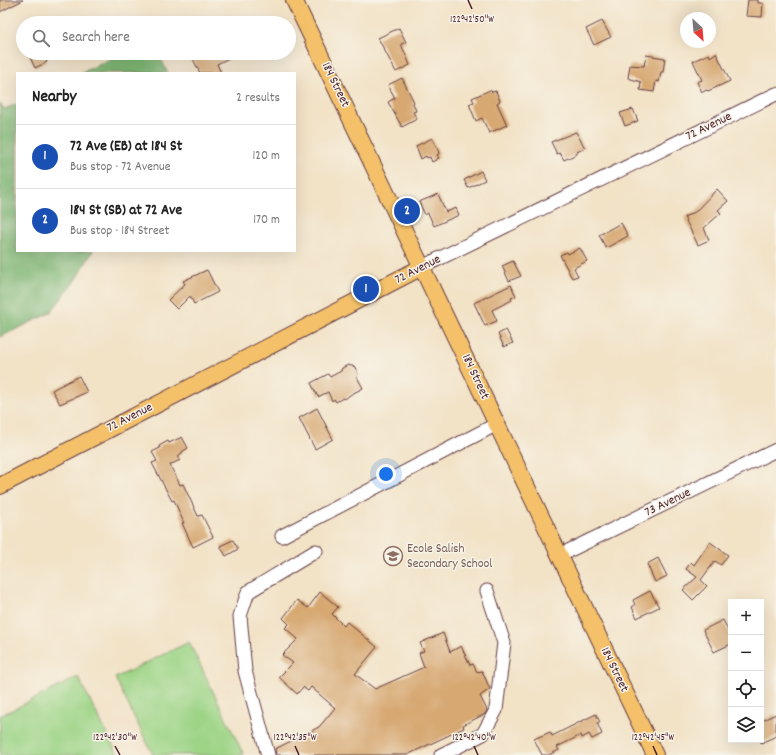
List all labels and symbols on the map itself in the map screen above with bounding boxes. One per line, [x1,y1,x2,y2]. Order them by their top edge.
north arrow [680,12,716,48]
text: 122°42'50"W [450,13,494,27]
street label: 184 Street [316,59,354,111]
street label: 72 Avenue [683,108,736,146]
pin: 2 [394,196,420,226]
street label: 72 Avenue [392,250,444,290]
pin: 1 [353,274,379,304]
street label: 184 Street [456,351,494,403]
street label: 72 Avenue [104,398,156,438]
your location [376,464,396,484]
street label: 73 Avenue [642,484,695,522]
place label: Ecole Salish Secondary School [407,540,492,574]
school or university icon: Ecole Salish Secondary School [382,545,404,567]
street label: 184 Street [595,644,633,696]
text: 122°42'30"W [93,731,137,745]
text: 122°42'35"W [274,731,317,745]
text: 122°42'40"W [452,731,496,745]
text: 122°42'45"W [632,731,675,745]

